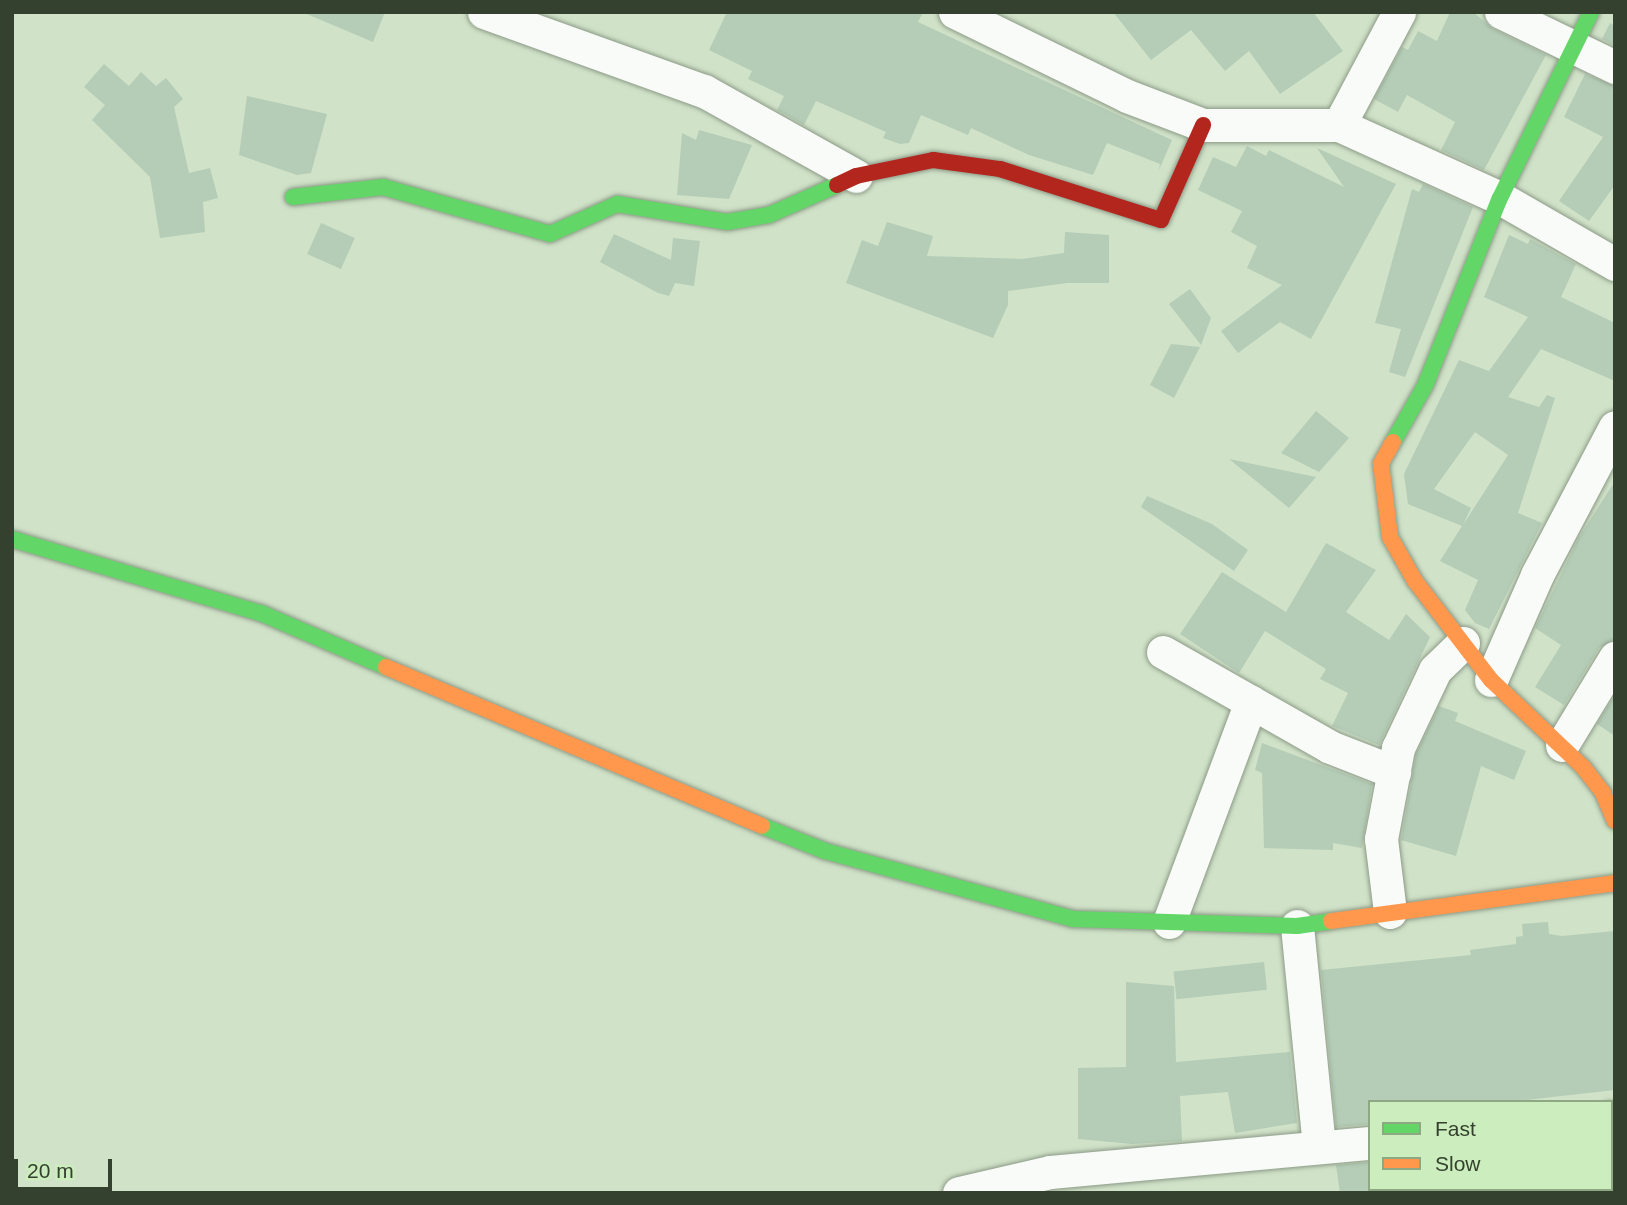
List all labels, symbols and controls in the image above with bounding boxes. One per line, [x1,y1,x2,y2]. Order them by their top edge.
legend [1368,1100,1613,1191]
text: Fast [1435,1117,1476,1140]
scale bar [18,1146,116,1190]
text: Slow [1435,1152,1481,1175]
text: 20 m [27,1159,74,1182]

